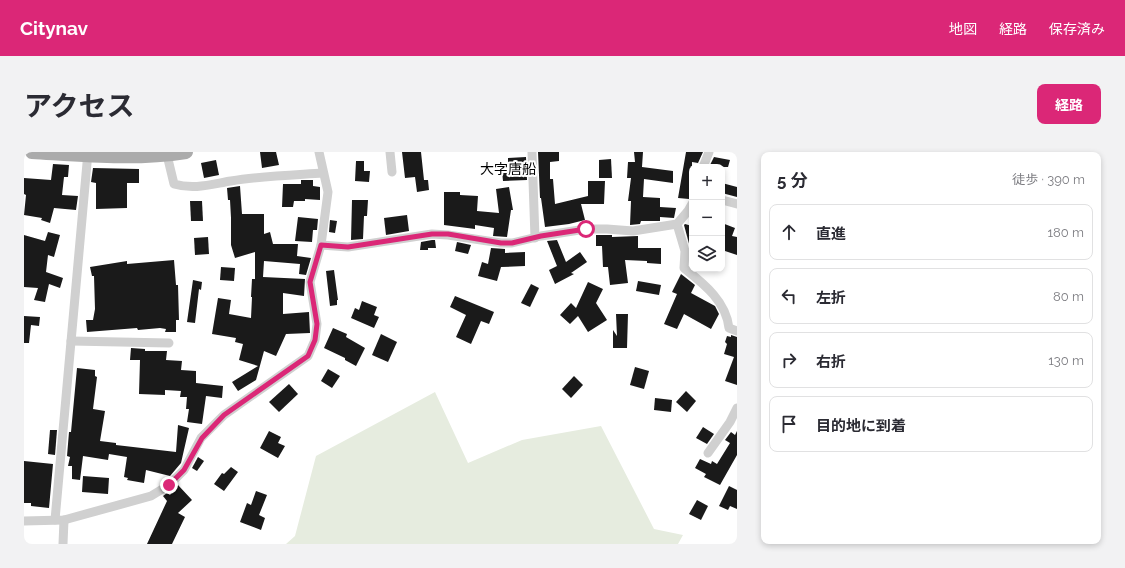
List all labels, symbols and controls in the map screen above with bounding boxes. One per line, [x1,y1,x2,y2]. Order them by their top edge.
text: Citynav [20,17,88,39]
text: 地図 [949,21,977,37]
text: 経路 [999,21,1027,37]
text: 保存済み [1049,21,1105,37]
button: 経路 [1037,84,1101,124]
text: アクセス [24,90,135,123]
district label: 大字唐船 [480,161,536,177]
map controls [689,164,725,272]
button: + [689,164,725,200]
text: 5 分 [777,170,808,190]
text: 徒歩 · 390 m [1012,172,1085,187]
button: − [689,200,725,236]
route start [577,220,595,238]
icon: ahead [778,221,800,243]
text: 直進 [816,225,846,243]
text: 180 m [1048,225,1084,240]
button: layers [689,236,725,272]
icon: left [778,285,800,307]
text: 左折 [816,289,846,307]
text: 80 m [1053,289,1084,304]
icon: right [778,349,800,371]
text: 右折 [816,353,846,371]
text: 130 m [1048,353,1084,368]
icon: arrive [778,413,800,435]
text: 目的地に到着 [816,417,906,435]
route end [160,476,178,494]

